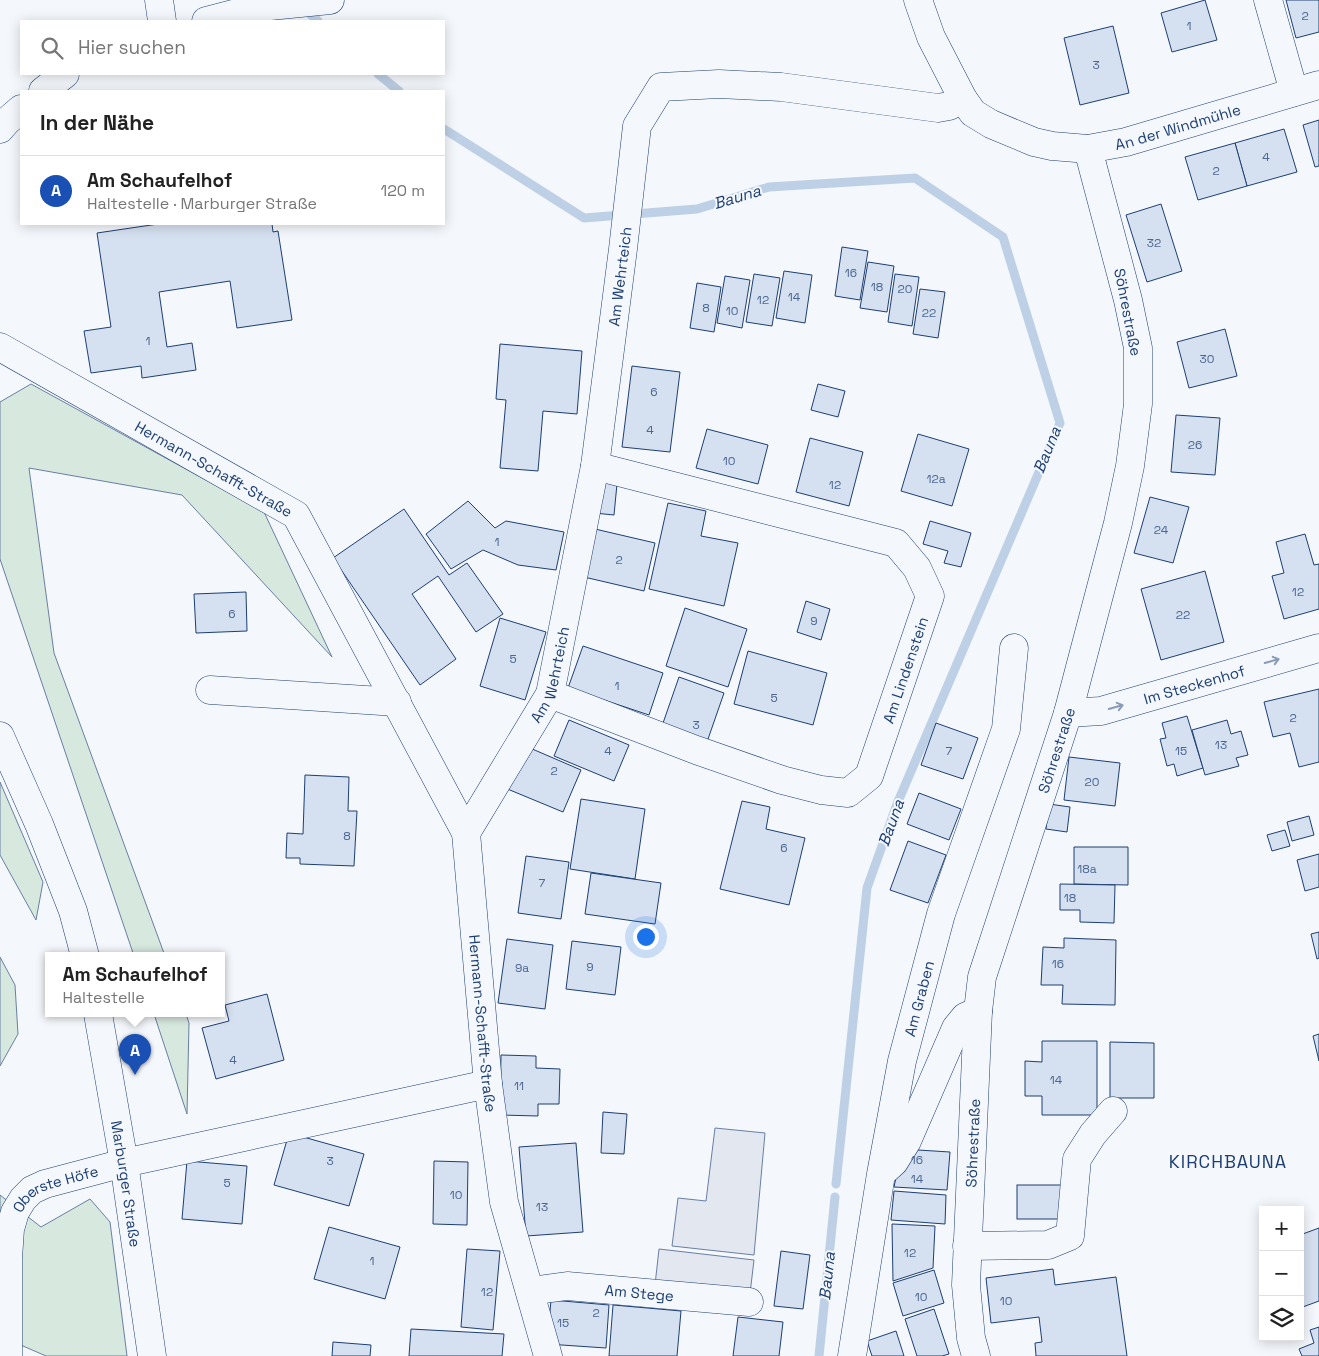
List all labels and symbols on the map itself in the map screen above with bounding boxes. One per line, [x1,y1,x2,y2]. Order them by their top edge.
house number: 2 [1301,8,1309,24]
house number: 1 [1186,18,1192,34]
house number: 3 [1092,57,1100,73]
street label: An der Windmühle [1113,99,1243,153]
house number: 4 [1262,149,1270,165]
house number: 2 [1212,163,1220,179]
water label: Bauna [711,180,764,214]
street label: Am Wehrteich [604,226,635,327]
house number: 32 [1147,235,1161,251]
house number: 16 [845,265,857,281]
street label: Söhrestraße [1110,267,1146,358]
house number: 18 [871,279,883,295]
house number: 20 [898,281,912,297]
house number: 14 [788,289,801,305]
house number: 12 [757,292,769,308]
house number: 8 [702,300,710,316]
house number: 10 [726,303,738,319]
house number: 22 [922,305,936,321]
house number: 1 [145,333,151,349]
house number: 30 [1200,351,1214,367]
house number: 6 [650,384,658,400]
street label: Hermann-Schafft-Straße [132,416,296,521]
house number: 4 [646,422,654,438]
water label: Bauna [1028,423,1066,476]
house number: 26 [1188,437,1202,453]
house number: 10 [723,453,735,469]
house number: 12a [926,471,946,487]
house number: 12 [829,477,841,493]
house number: 24 [1154,522,1169,538]
house number: 1 [494,534,500,550]
house number: 2 [615,552,623,568]
house number: 12 [1292,584,1304,600]
house number: 6 [228,606,236,622]
house number: 22 [1176,607,1190,623]
house number: 9 [810,613,818,629]
street label: Am Lindenstein [878,614,932,726]
street label: Am Wehrteich [526,625,573,726]
house number: 5 [509,651,517,667]
one-way arrow [1264,656,1280,666]
street label: Im Steckenhof [1141,660,1247,708]
house number: 1 [614,678,620,694]
house number: 5 [770,690,778,706]
one-way arrow [1108,701,1124,711]
street label: Söhrestraße [1033,705,1079,795]
house number: 2 [1289,710,1297,726]
house number: 3 [692,717,700,733]
house number: 13 [1215,737,1227,753]
house number: 4 [604,743,612,759]
house number: 7 [946,743,953,759]
house number: 15 [1175,743,1187,759]
house number: 2 [550,763,558,779]
house number: 20 [1085,774,1099,790]
water label: Bauna [873,796,909,849]
house number: 8 [343,828,351,844]
house number: 6 [780,840,788,856]
house number: 18a [1077,861,1097,877]
house number: 7 [539,875,546,891]
house number: 18 [1064,890,1076,906]
your location [633,924,659,950]
street label: Hermann-Schafft-Straße [465,934,501,1113]
house number: 16 [1052,956,1064,972]
street label: Am Graben [899,958,938,1038]
house number: 9 [586,959,594,975]
house number: 9a [515,960,529,976]
pin: A [119,1034,151,1075]
house number: 4 [229,1052,237,1068]
house number: 14 [1050,1072,1063,1088]
house number: 11 [514,1078,524,1094]
street label: Söhrestraße [961,1098,984,1188]
street label: Marburger Straße [107,1119,146,1248]
district label: KIRCHBAUNA [1169,1150,1287,1173]
house number: 16 [911,1152,923,1168]
house number: 3 [326,1153,334,1169]
street label: Oberste Höfe [8,1161,100,1216]
house number: 14 [911,1171,924,1187]
house number: 5 [223,1175,231,1191]
house number: 10 [450,1187,462,1203]
house number: 13 [536,1199,548,1215]
house number: 12 [904,1245,916,1261]
water label: Bauna [814,1250,840,1301]
house number: 1 [369,1253,375,1269]
street label: Am Stege [604,1280,675,1305]
house number: 12 [481,1284,493,1300]
house number: 10 [915,1289,927,1305]
house number: 10 [1000,1293,1012,1309]
house number: 2 [592,1305,600,1321]
house number: 15 [557,1315,569,1331]

